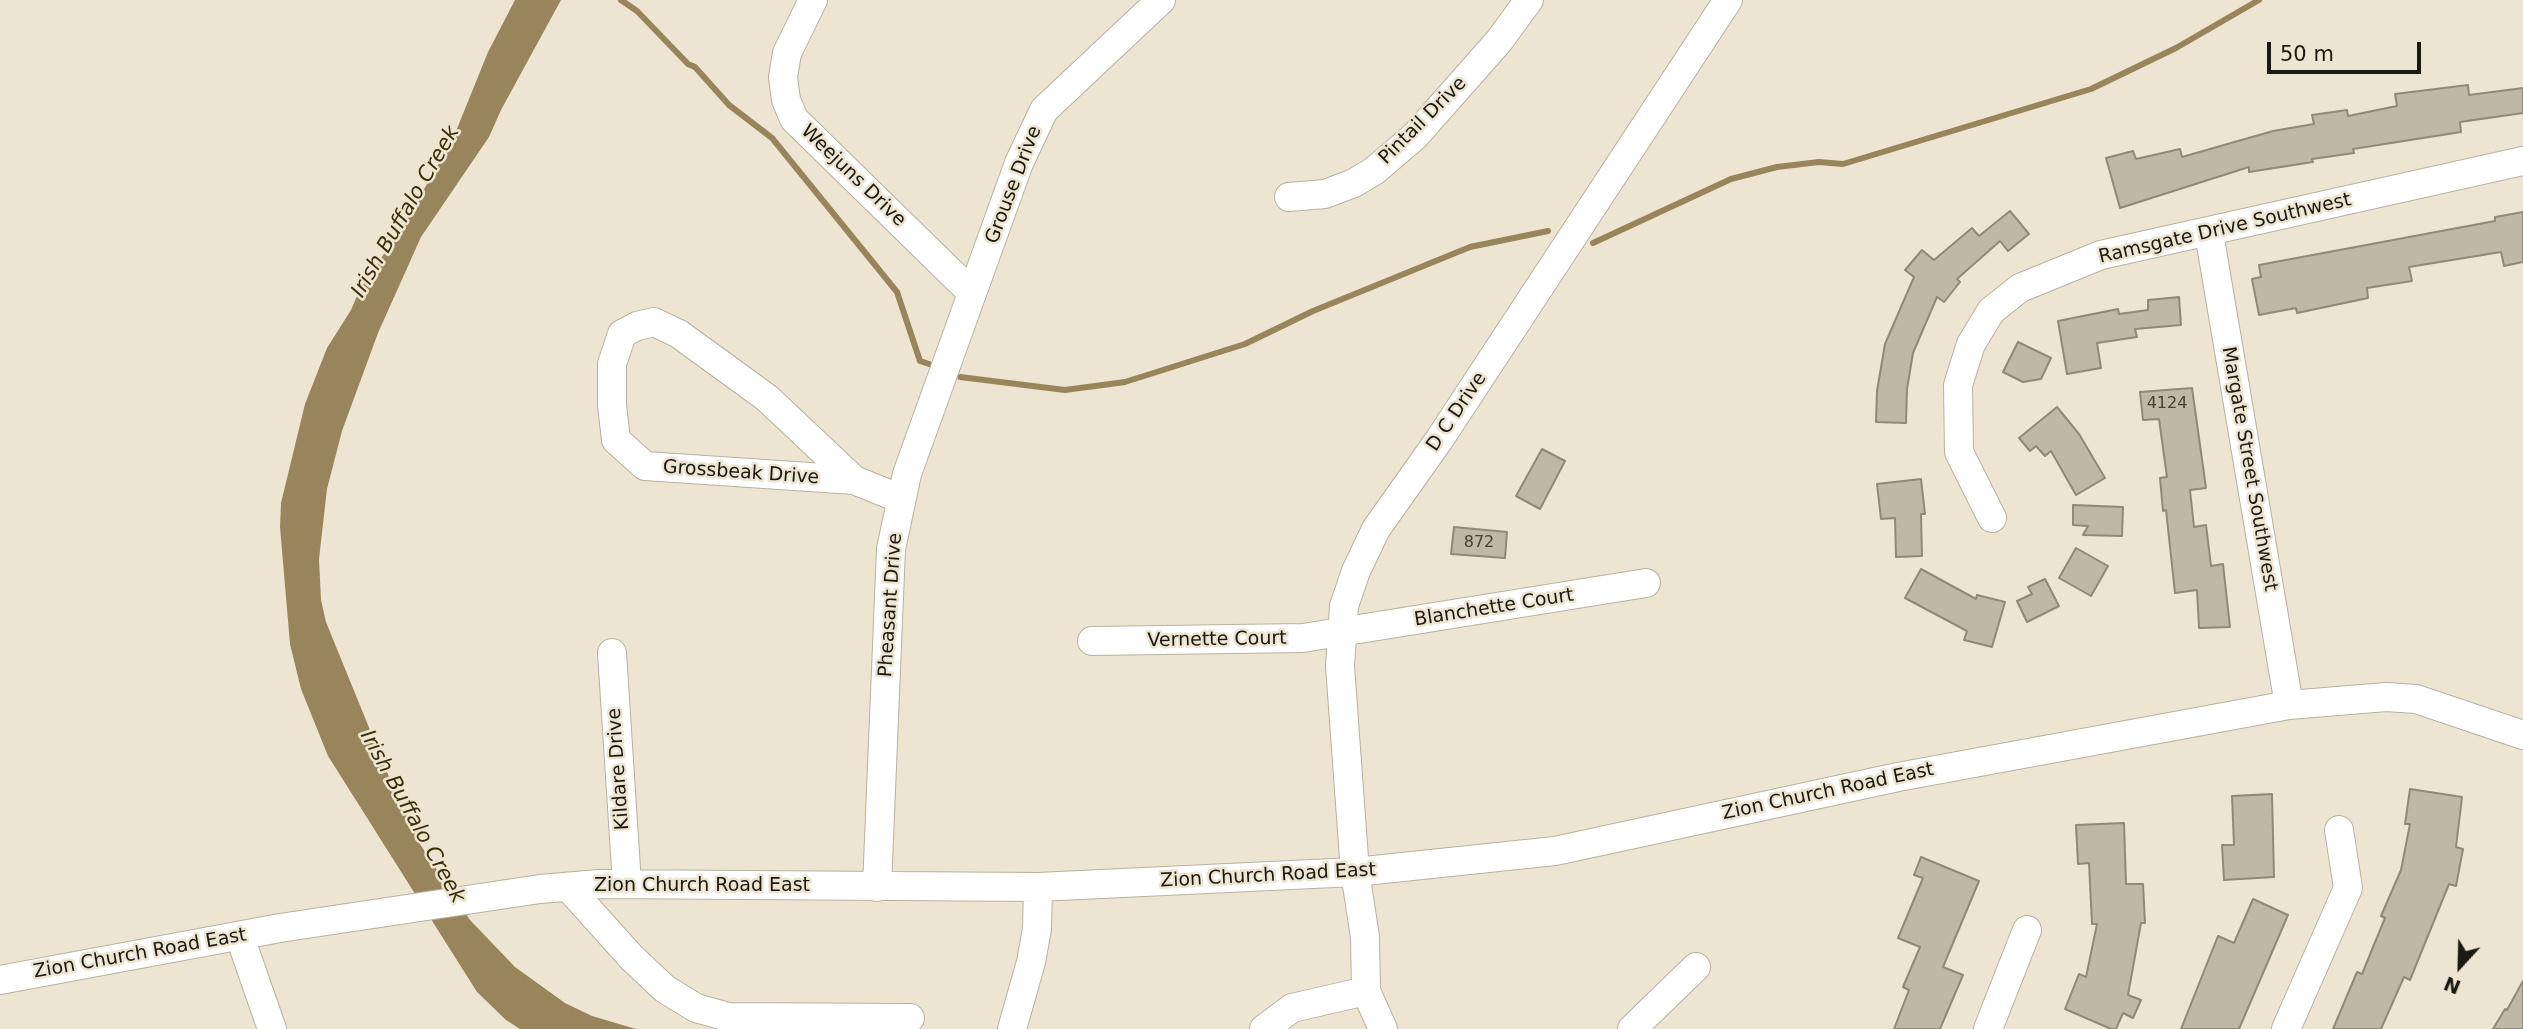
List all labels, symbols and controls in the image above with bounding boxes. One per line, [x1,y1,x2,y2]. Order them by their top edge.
scale bar [2271,28,2425,72]
text: 50 m [2280,42,2334,66]
street label: Pintail Drive [1374,72,1472,170]
street label: Weejuns Drive [796,120,910,232]
water label: Irish Buffalo Creek [347,122,465,302]
street label: Grouse Drive [981,123,1047,247]
street label: Ramsgate Drive Southwest [2097,189,2353,269]
street label: Margate Street Southwest [2216,345,2282,593]
street label: D C Drive [1422,368,1492,456]
house number: 4124 [2147,394,2187,414]
street label: Grossbeak Drive [662,456,820,490]
street label: Pheasant Drive [875,532,907,678]
house number: 872 [1464,533,1494,553]
street label: Blanchette Court [1413,584,1575,632]
street label: Vernette Court [1147,627,1287,653]
street label: Kildare Drive [603,707,635,831]
water label: Irish Buffalo Creek [354,726,470,908]
street label: Zion Church Road East [1720,758,1936,826]
street label: Zion Church Road East [1160,859,1376,893]
street label: Zion Church Road East [594,875,810,897]
street label: Zion Church Road East [32,924,248,984]
north arrow [2425,931,2495,1001]
text: N [2441,972,2464,999]

